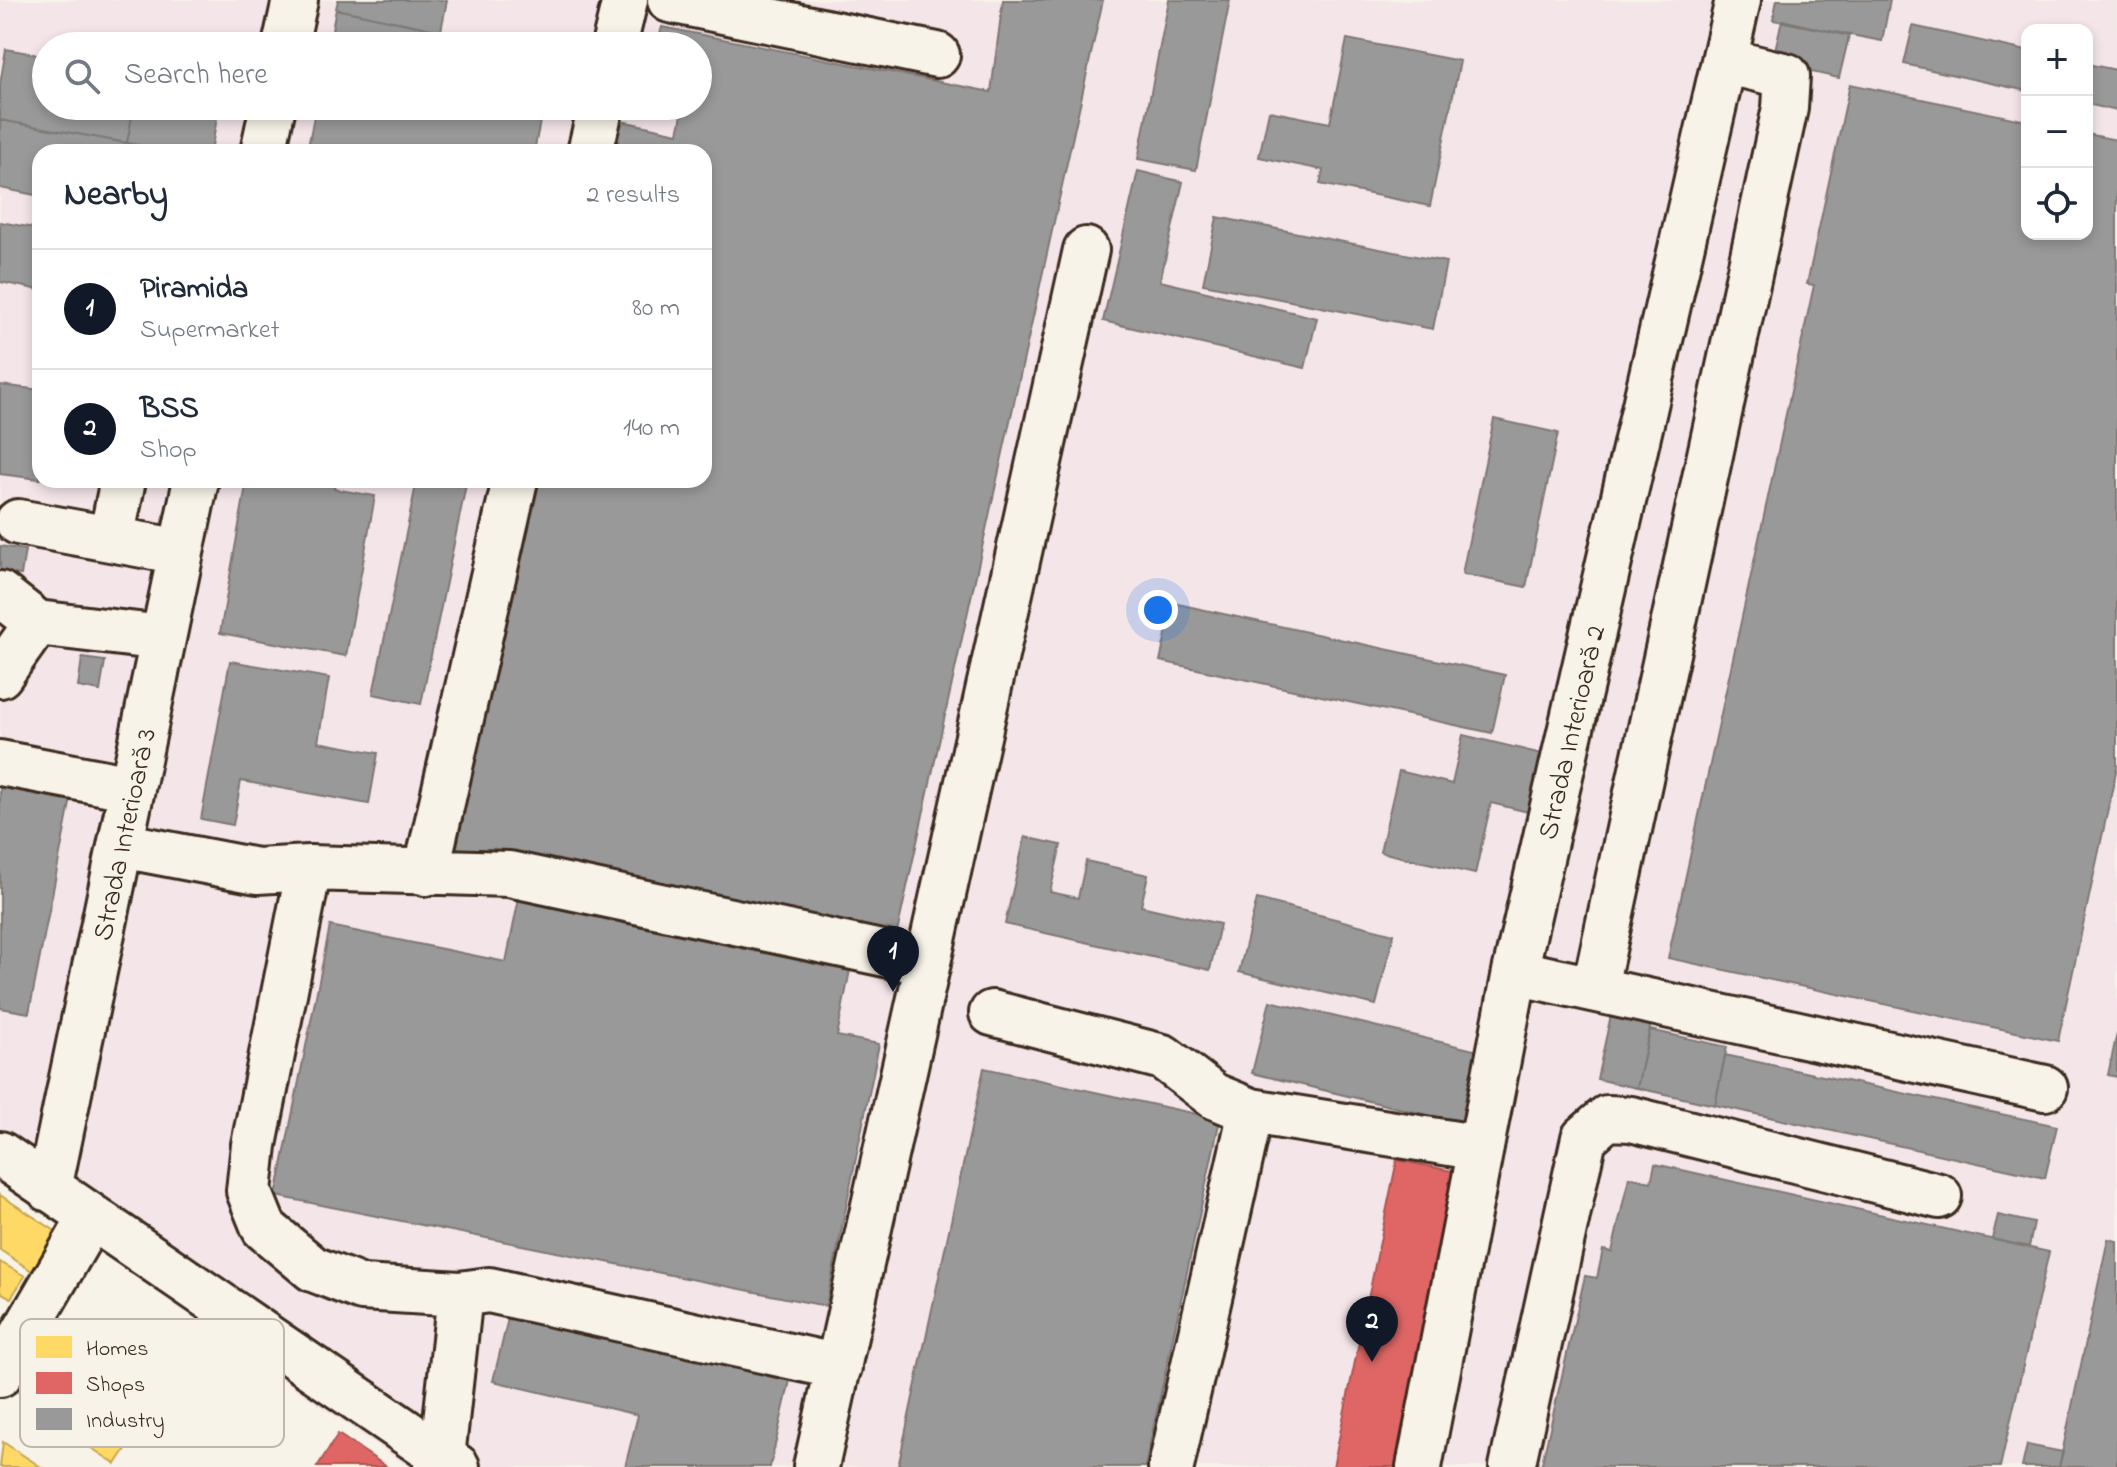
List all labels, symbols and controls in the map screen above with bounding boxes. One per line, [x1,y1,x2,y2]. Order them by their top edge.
map controls [2021,24,2093,240]
button: + [2021,24,2093,96]
search box [32,32,712,120]
icon: search [60,54,104,98]
text: Search here [124,54,268,98]
button: − [2021,96,2093,168]
button: locate [2021,168,2093,240]
text: Nearby [64,171,168,221]
text: 2 results [587,177,680,215]
text: Piramida [140,268,248,312]
text: 1 [86,290,94,328]
text: 80 m [632,290,680,328]
text: Supermarket [140,312,279,350]
text: BSS [140,388,199,432]
text: 2 [84,410,96,448]
text: 140 m [623,410,680,448]
text: Shop [140,432,197,470]
your location [1138,590,1178,630]
street label: Strada Interioară 2 [1529,622,1618,844]
street label: Strada Interioară 3 [84,725,169,945]
pin: 1 [867,926,919,992]
pin: 2 [1346,1296,1398,1362]
legend [20,1319,284,1447]
text: Homes [86,1334,148,1366]
text: Shops [86,1370,145,1402]
text: Industry [86,1406,165,1439]

